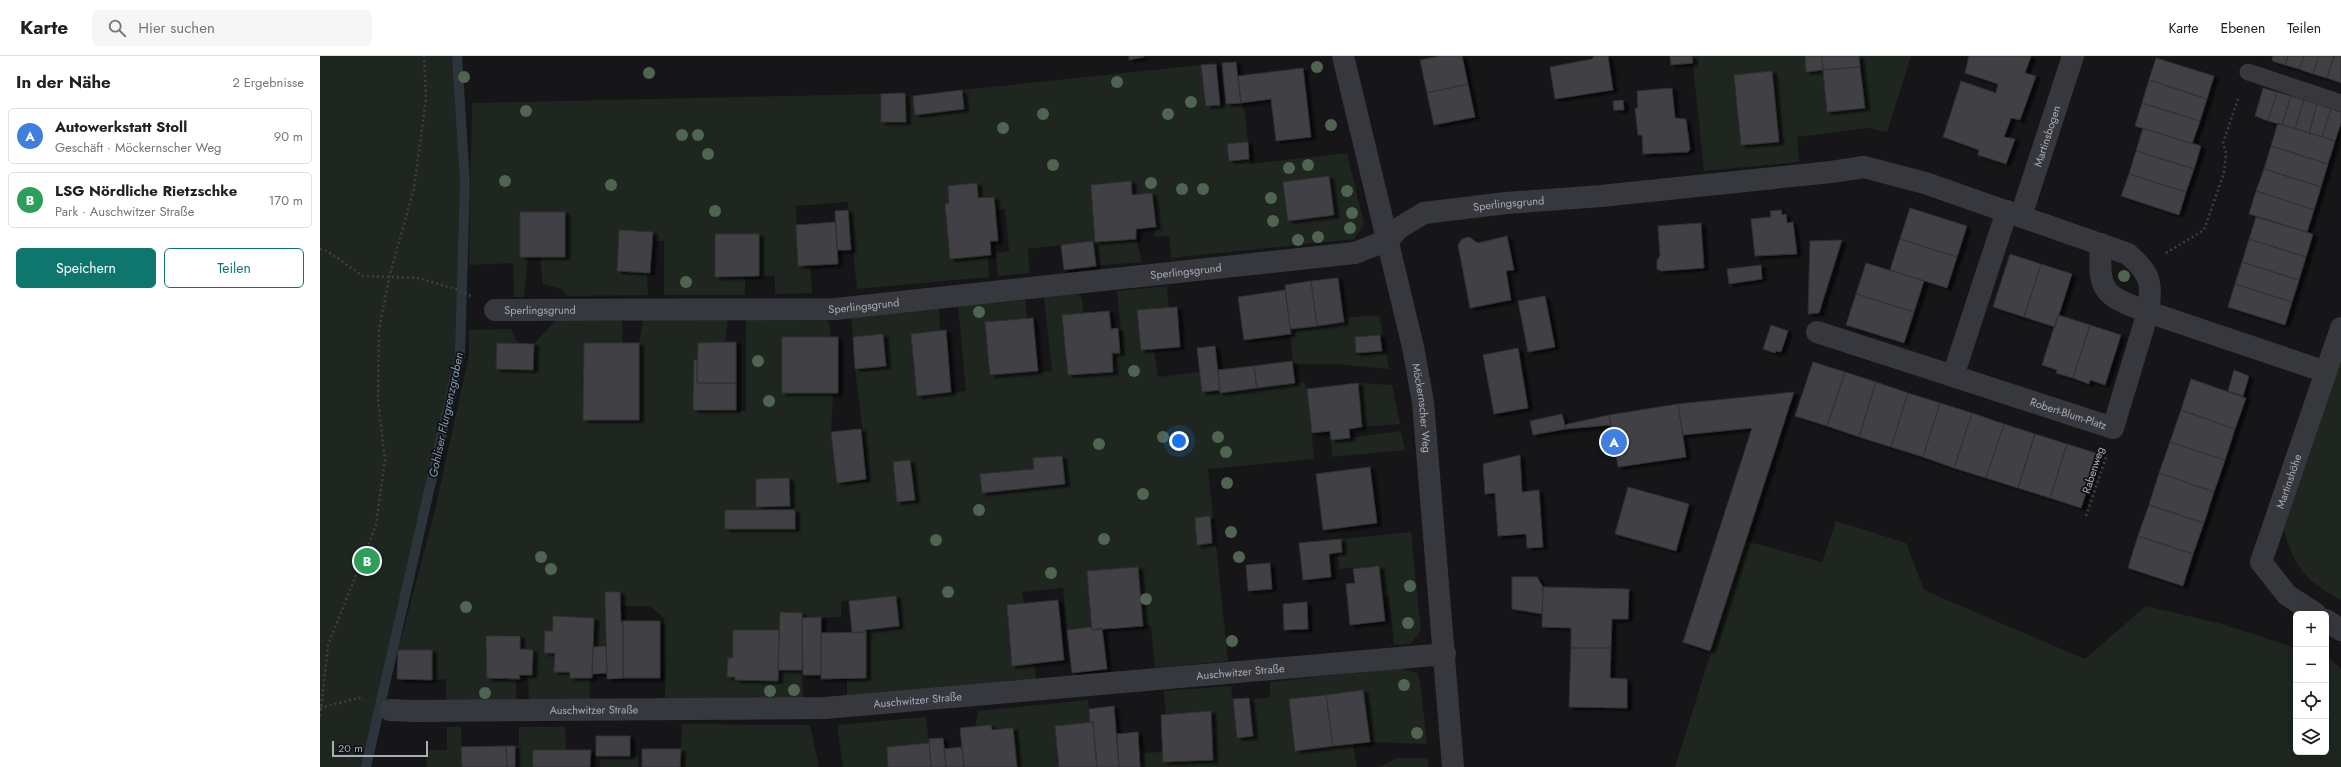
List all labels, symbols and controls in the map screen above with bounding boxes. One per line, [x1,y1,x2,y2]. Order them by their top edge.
search box [92,10,372,46]
text: Karte [20,14,68,41]
icon: search [106,17,128,39]
text: Hier suchen [138,17,215,39]
text: Karte [2168,18,2198,38]
text: Ebenen [2220,18,2265,38]
text: Teilen [2287,18,2321,38]
text: In der Nähe [16,70,111,94]
text: 2 Ergebnisse [232,73,304,92]
street label: Martinsbogen [2030,103,2064,169]
text: Autowerkstatt Stoll [55,116,187,138]
text: A [25,127,35,146]
text: 90 m [274,127,303,146]
text: Geschäft · Möckernscher Weg [55,138,222,157]
text: LSG Nördliche Rietzschke [55,180,237,202]
text: B [26,191,34,210]
text: 170 m [268,191,303,210]
street label: Sperlingsgrund [1472,192,1545,215]
text: Park · Auschwitzer Straße [55,202,194,221]
button: Speichern [16,248,156,288]
button: Teilen [164,248,304,288]
street label: Sperlingsgrund [1150,259,1222,283]
street label: Sperlingsgrund [828,294,900,317]
street label: Sperlingsgrund [504,302,576,318]
water label: Gohliser Flurgrenzgraben [424,351,468,479]
street label: Möckernscher Weg [1408,362,1435,453]
street label: Robert-Blum-Platz [2028,394,2109,433]
pin: A [1601,427,1627,457]
your location [1169,431,1189,451]
street label: Rabenweg [2078,445,2108,495]
street label: Martinshöhe [2272,451,2305,511]
pin: B [354,546,380,576]
map controls [2293,611,2329,755]
button: + [2293,611,2329,647]
button: − [2293,647,2329,683]
street label: Auschwitzer Straße [1196,660,1286,684]
button: locate [2293,683,2329,719]
street label: Auschwitzer Straße [873,688,963,712]
street label: Auschwitzer Straße [550,701,639,718]
button: layers [2293,719,2329,755]
scale bar [332,739,428,758]
text: 20 m [338,740,363,756]

